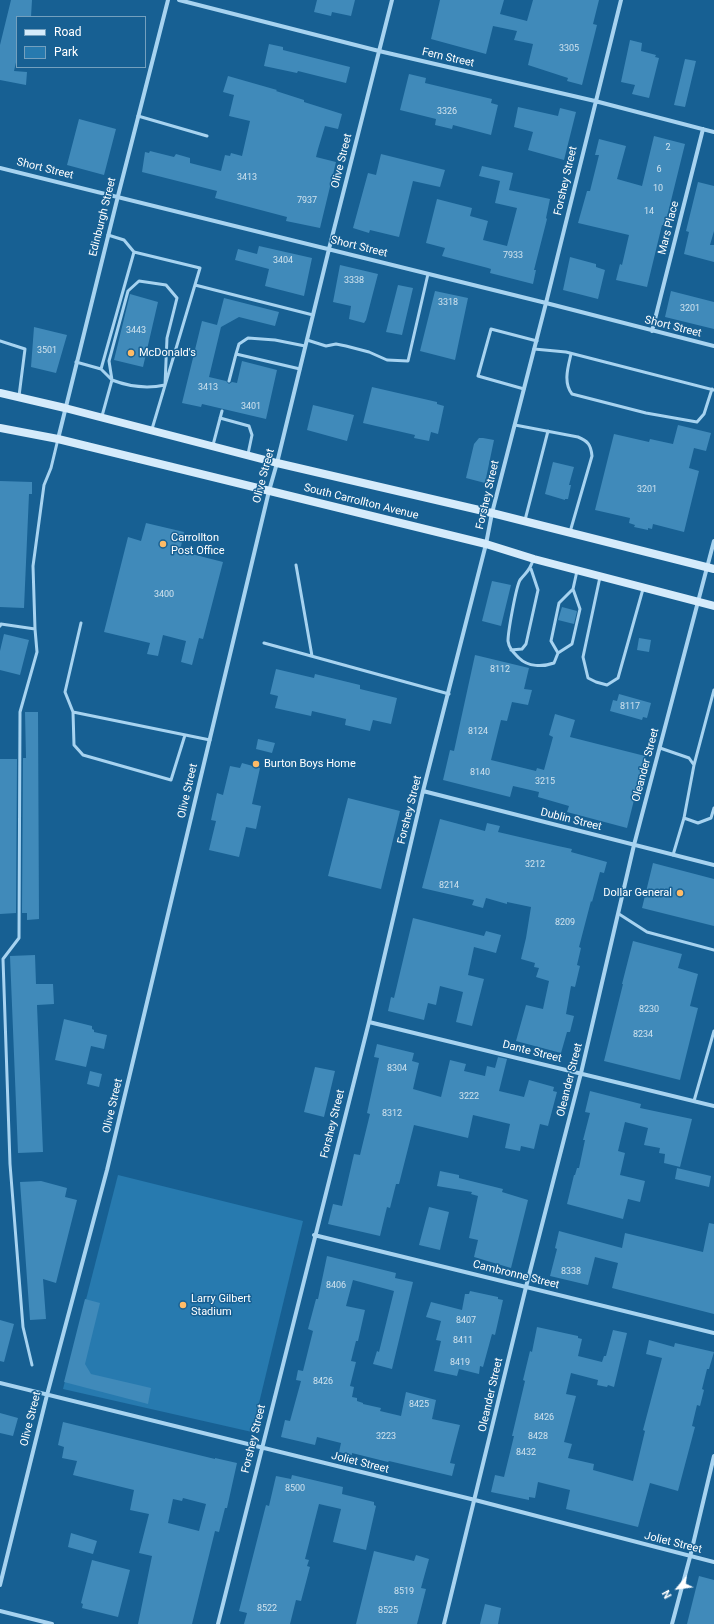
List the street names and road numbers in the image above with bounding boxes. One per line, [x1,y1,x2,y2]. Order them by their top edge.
street label: Fern Street [421,46,475,70]
street label: Olive Street [329,132,355,190]
street label: Forshey Street [552,145,580,217]
street label: Short Street [15,156,75,182]
street label: Edinburgh Street [87,176,119,258]
street label: Mars Place [656,200,682,256]
street label: Short Street [329,234,389,260]
street label: Short Street [643,314,703,340]
street label: Olive Street [250,447,278,505]
street label: Forshey Street [474,459,502,531]
street label: South Carrollton Avenue [302,481,420,523]
street label: Oleander Street [630,727,662,803]
street label: Olive Street [175,762,201,820]
street label: Forshey Street [395,774,425,846]
street label: Dublin Street [539,806,603,834]
street label: Dante Street [501,1038,563,1066]
street label: Oleander Street [554,1042,586,1118]
street label: Olive Street [100,1077,126,1135]
street label: Forshey Street [318,1088,348,1160]
street label: Cambronne Street [471,1258,561,1292]
street label: Oleander Street [476,1357,506,1433]
street label: Olive Street [18,1390,44,1448]
street label: Forshey Street [239,1403,269,1475]
street label: Joliet Street [330,1449,390,1477]
street label: Joliet Street [643,1529,703,1557]

